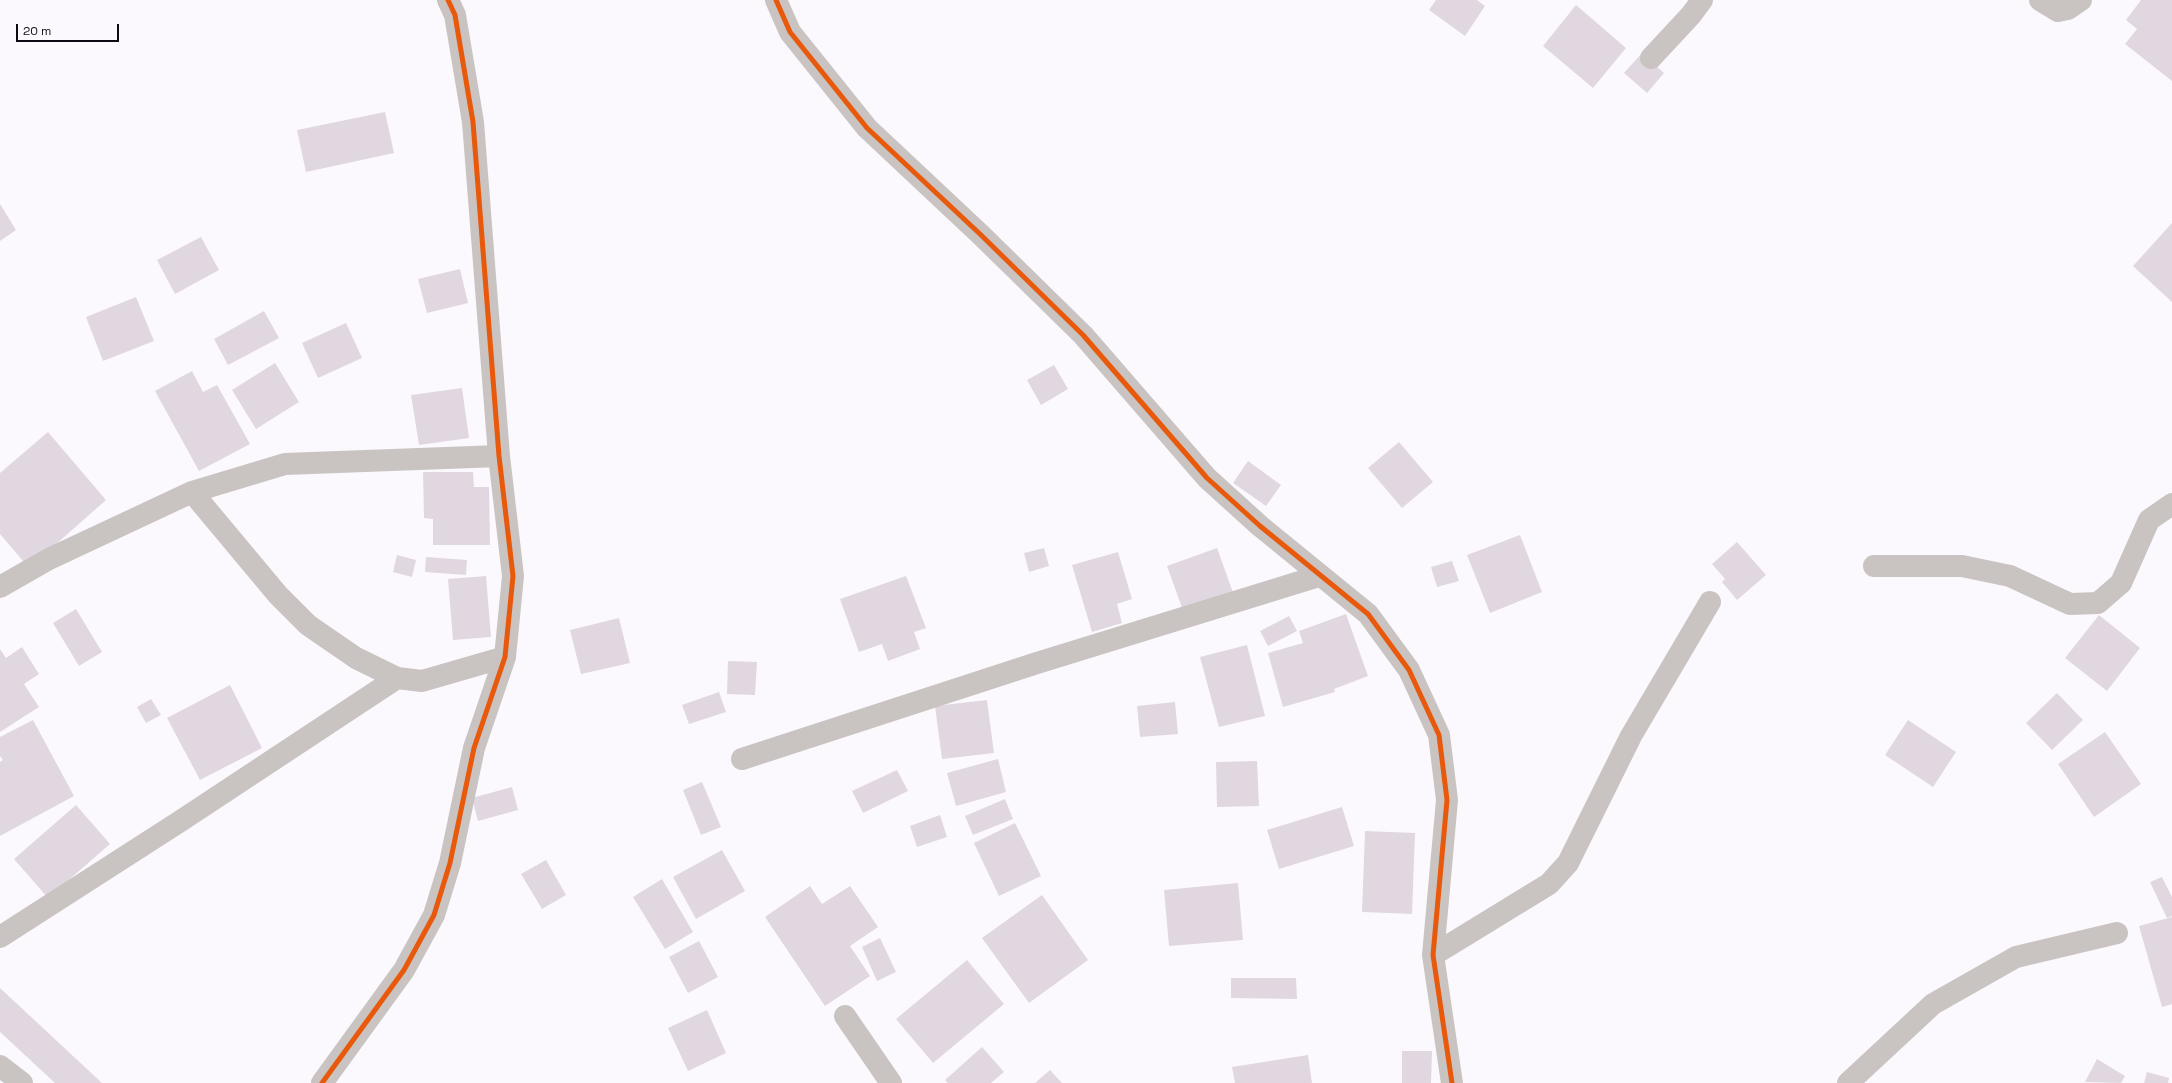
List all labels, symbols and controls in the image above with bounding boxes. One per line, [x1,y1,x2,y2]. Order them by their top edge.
scale bar [18,16,121,42]
text: 20 m [23,23,51,39]

